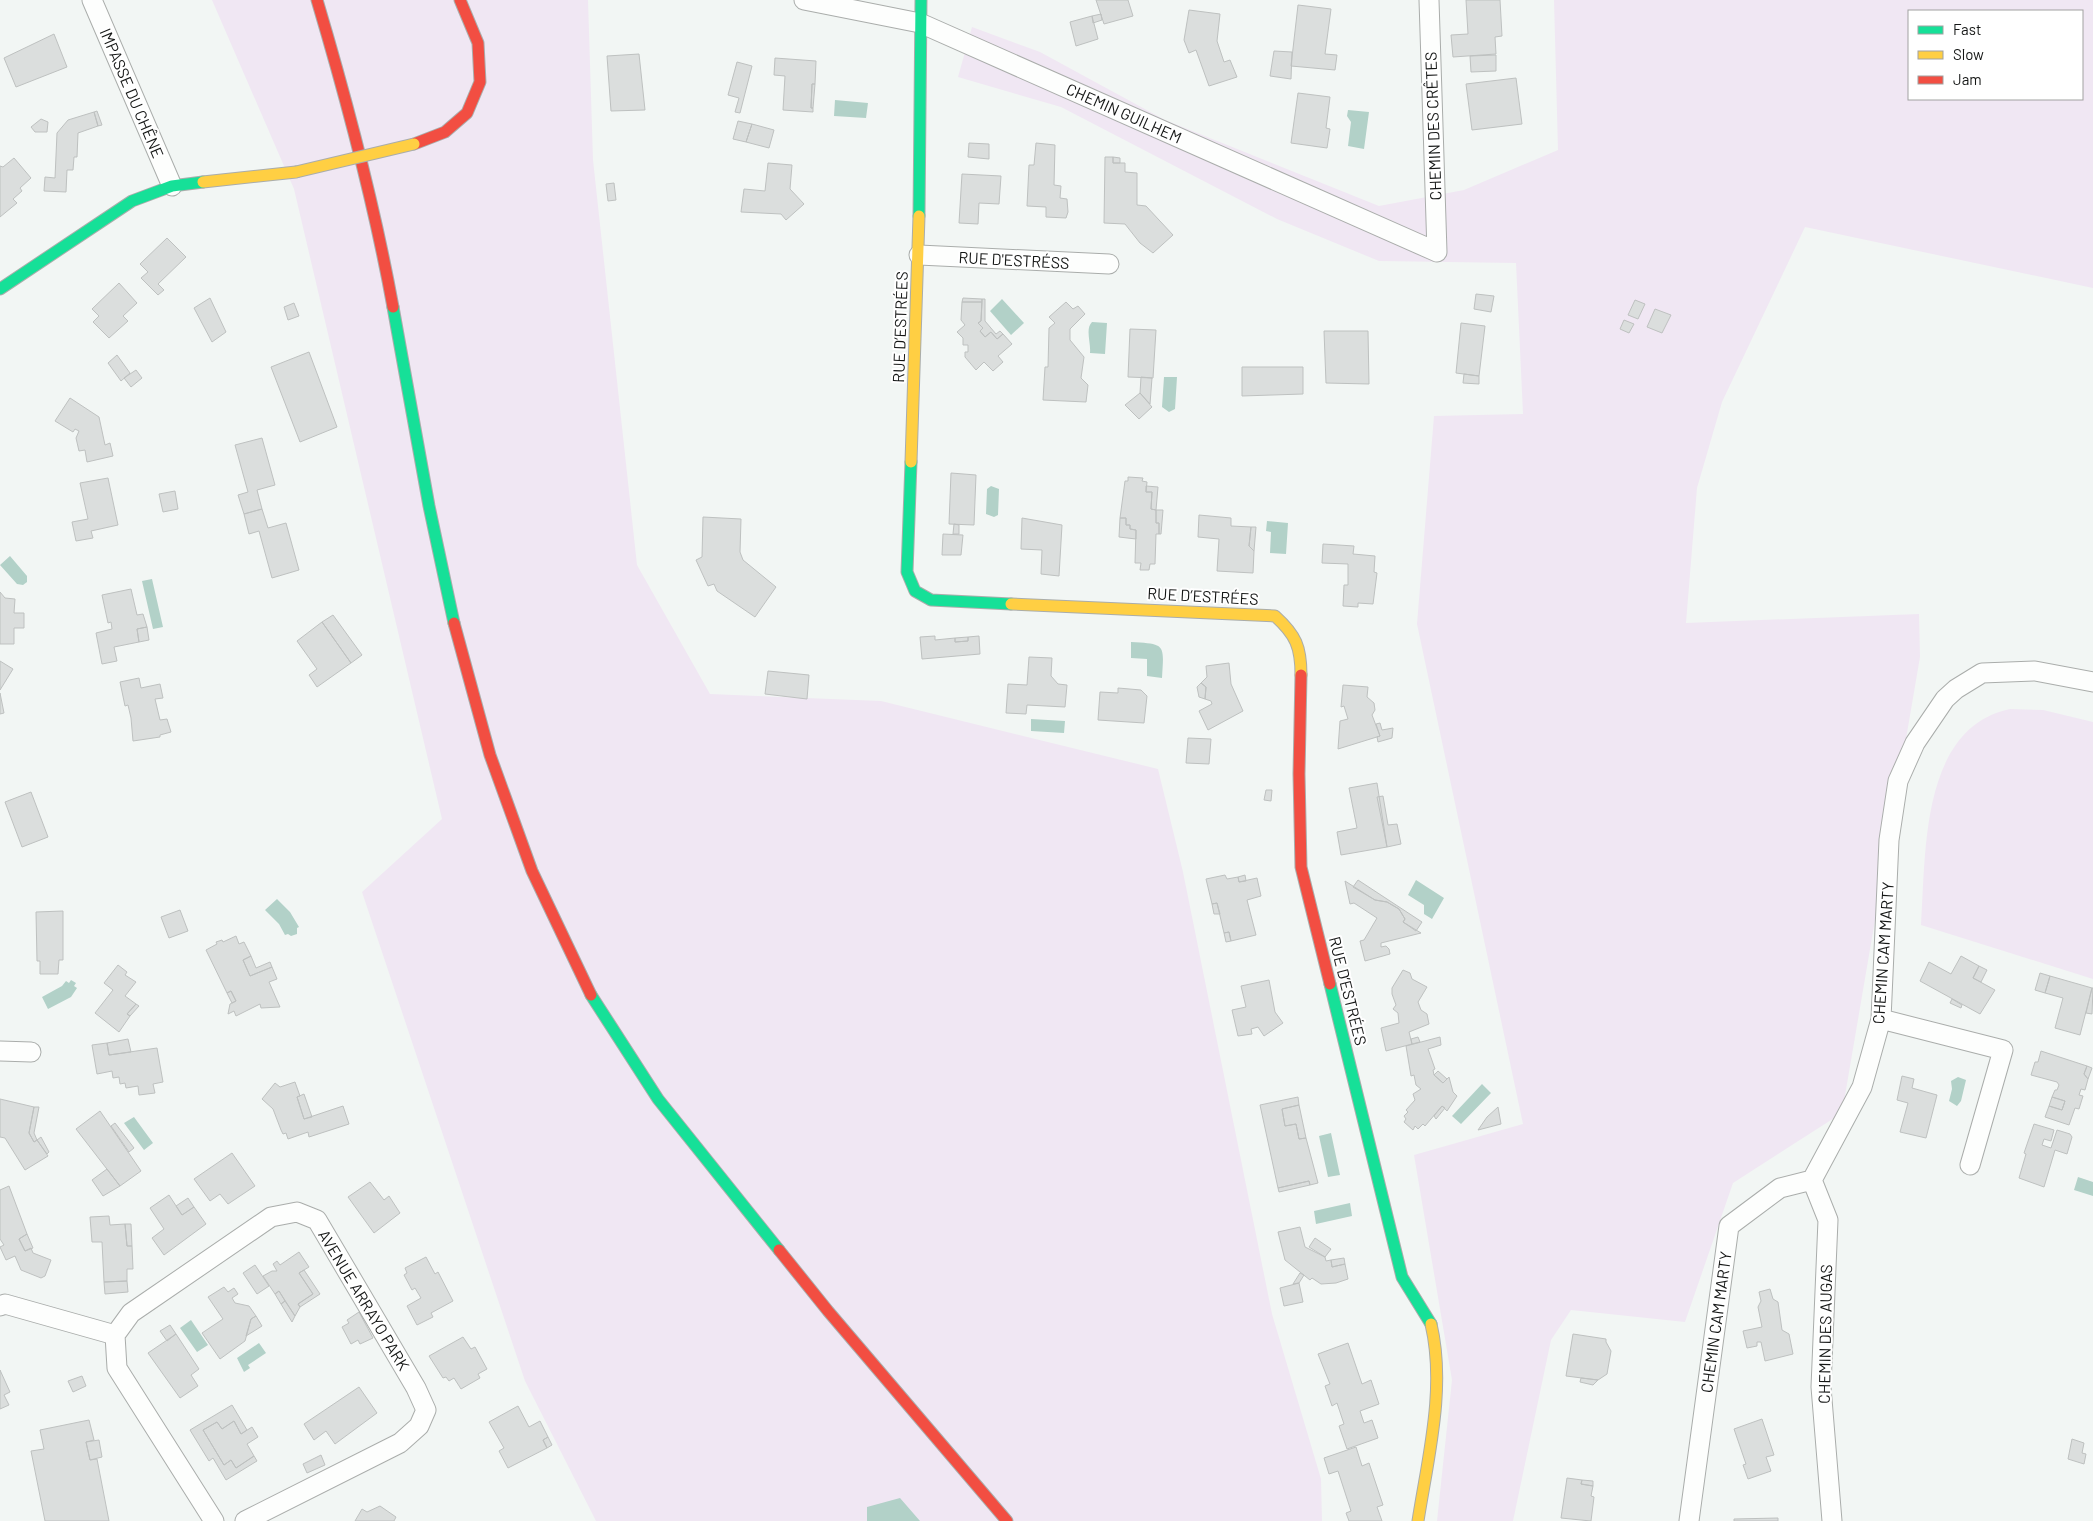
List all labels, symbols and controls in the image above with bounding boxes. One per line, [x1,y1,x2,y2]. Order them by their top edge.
legend [1908,10,2083,100]
text: Fast [1953,20,1981,38]
street label: IMPASSE DU CHÊNE [97,25,168,160]
text: Slow [1953,45,1984,63]
street label: CHEMIN DES CRÊTES [1420,51,1445,201]
text: Jam [1953,70,1982,88]
street label: CHEMIN GUILHEM [1063,79,1185,147]
street label: RUE D'ESTRÉSS [958,247,1070,272]
street label: RUE D’ESTRÉES [888,271,911,383]
street label: RUE D’ESTRÉES [1147,583,1259,608]
street label: CHEMIN CAM MARTY [1868,881,1897,1025]
street label: RUE D’ESTRÉES [1326,935,1371,1047]
street label: AVENUE ARRAYO PARK [315,1226,414,1374]
street label: CHEMIN CAM MARTY [1696,1250,1735,1394]
street label: CHEMIN DES AUGAS [1814,1264,1835,1404]

